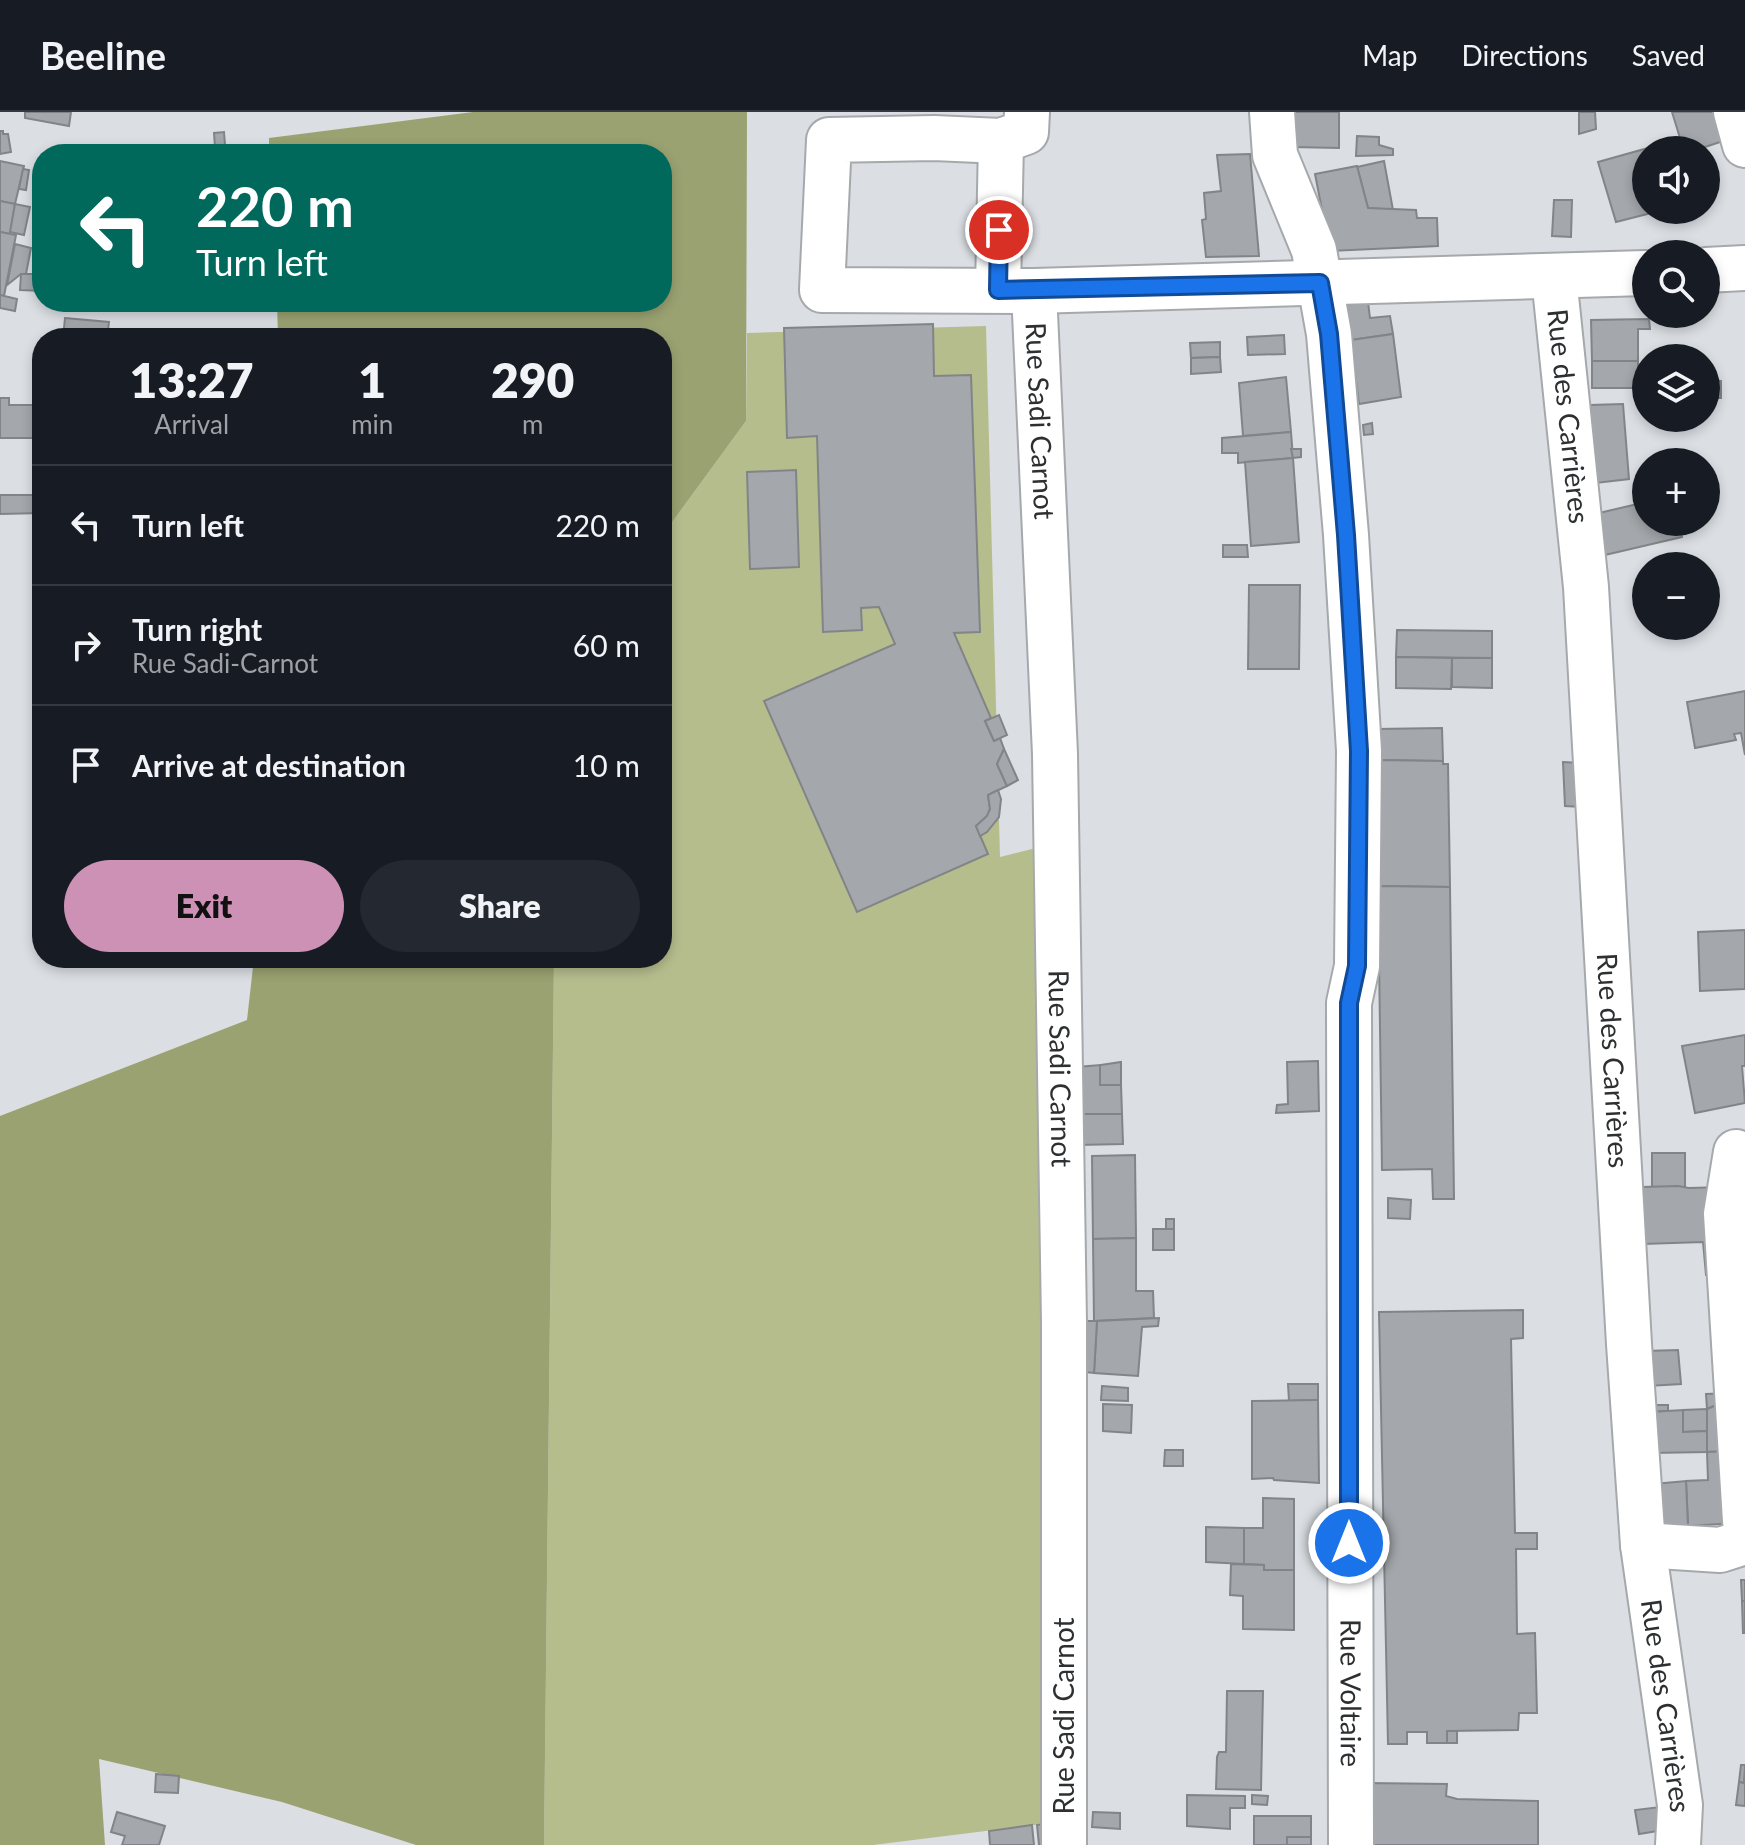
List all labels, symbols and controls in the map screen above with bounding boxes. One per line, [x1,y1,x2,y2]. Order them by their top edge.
text: Beeline [40,32,166,78]
text: Map [1362,38,1417,72]
text: Directions [1461,38,1588,72]
text: Saved [1632,38,1705,72]
map controls [1632,136,1720,640]
button: sound [1632,136,1720,224]
text: 220 m [196,172,354,239]
icon: left [64,176,168,280]
pin [965,196,1033,264]
icon: arrive [977,208,1021,252]
text: Turn left [196,240,328,284]
button: search [1632,240,1720,328]
street label: Rue des Carrières [1541,307,1597,525]
street label: Rue Sadi Carnot [1019,322,1062,520]
button: layers [1632,344,1720,432]
text: 13:27 [130,351,254,408]
text: 1 [358,351,386,408]
text: 290 [491,351,574,408]
text: Arrival [154,408,229,440]
text: min [351,408,393,440]
text: m [522,408,543,440]
button: + [1632,448,1720,536]
icon: left [64,503,108,547]
text: Turn left [132,507,244,543]
text: 220 m [555,507,640,543]
button: − [1632,552,1720,640]
text: Turn right [132,611,262,647]
icon: right [64,623,108,667]
text: 60 m [573,627,640,663]
text: Rue Sadi-Carnot [132,647,318,679]
icon: arrive [64,743,108,787]
text: Arrive at destination [132,747,406,783]
text: 10 m [573,747,640,783]
button: Exit [64,860,344,952]
button: Share [360,860,640,952]
street label: Rue des Carrières [1591,952,1637,1169]
street label: Rue Sadi Carnot [1042,970,1080,1167]
position arrow [1307,1501,1391,1585]
street label: Rue des Carrières [1635,1597,1698,1814]
street label: Rue Sadi Carnot [1046,1617,1080,1815]
street label: Rue Voltaire [1334,1619,1369,1767]

